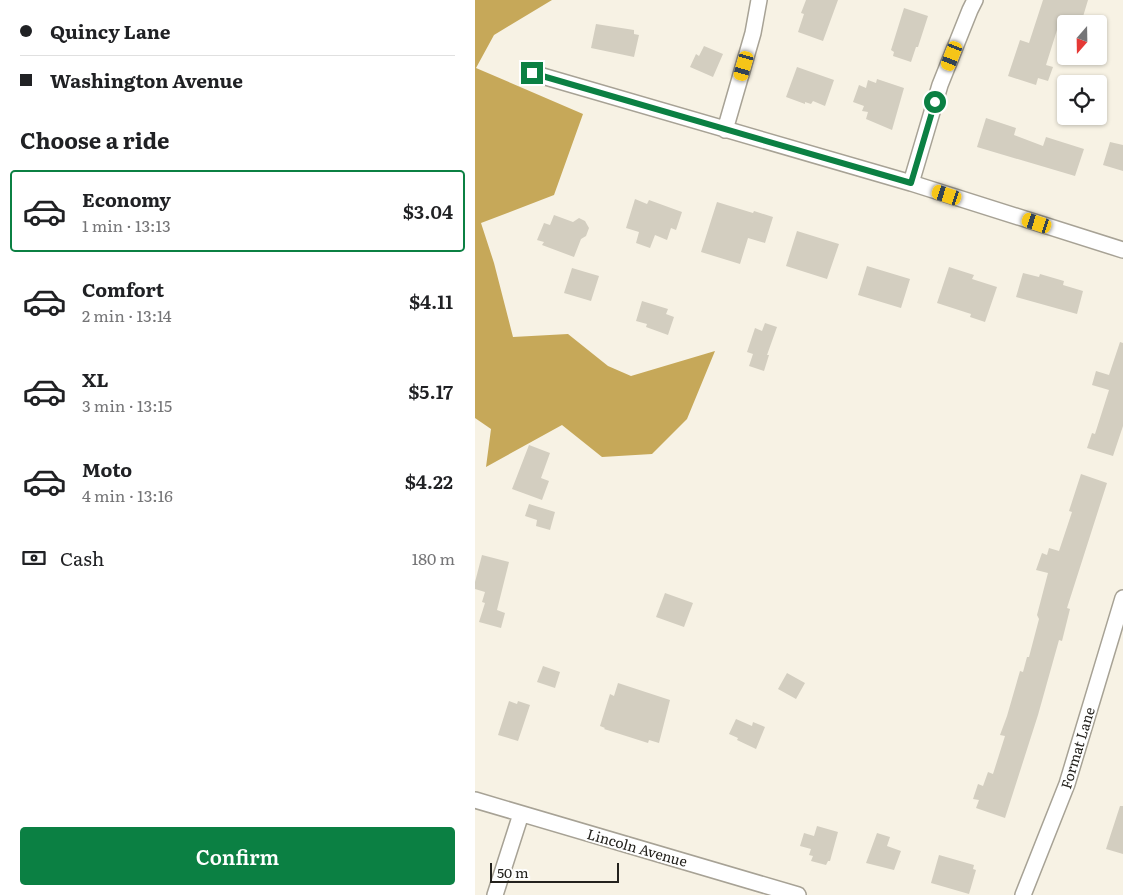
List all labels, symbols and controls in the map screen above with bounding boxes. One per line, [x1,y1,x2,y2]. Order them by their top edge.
north arrow [1057,15,1107,65]
map controls [1057,15,1107,125]
text: Quincy Lane [50,17,171,45]
car [939,39,964,73]
car [732,50,755,82]
route end [521,62,543,84]
text: Washington Avenue [50,66,243,94]
button: locate [1057,75,1107,125]
route start [924,91,946,113]
text: Choose a ride [20,123,169,156]
car [930,183,963,207]
text: Economy [82,185,171,213]
icon: car [22,189,67,234]
text: $3.04 [403,197,453,225]
car [1020,211,1053,235]
text: 1 min · 13:13 [82,213,171,237]
text: Comfort [82,275,164,303]
icon: car [22,279,67,324]
text: $4.11 [409,287,453,315]
text: 2 min · 13:14 [82,303,172,327]
text: XL [82,365,109,393]
icon: car [22,369,67,414]
text: $5.17 [408,377,453,405]
text: 3 min · 13:15 [82,393,172,417]
text: Moto [82,455,132,483]
icon: car [22,459,67,504]
text: $4.22 [405,467,453,495]
text: 4 min · 13:16 [82,483,173,507]
icon: cash [20,544,48,572]
text: Cash [60,544,104,572]
text: 180 m [412,546,455,570]
street label: Format Lane [1055,704,1099,791]
street label: Lincoln Avenue [585,823,690,871]
button: Confirm [20,827,455,885]
scale bar [490,860,619,883]
text: 50 m [497,862,529,882]

